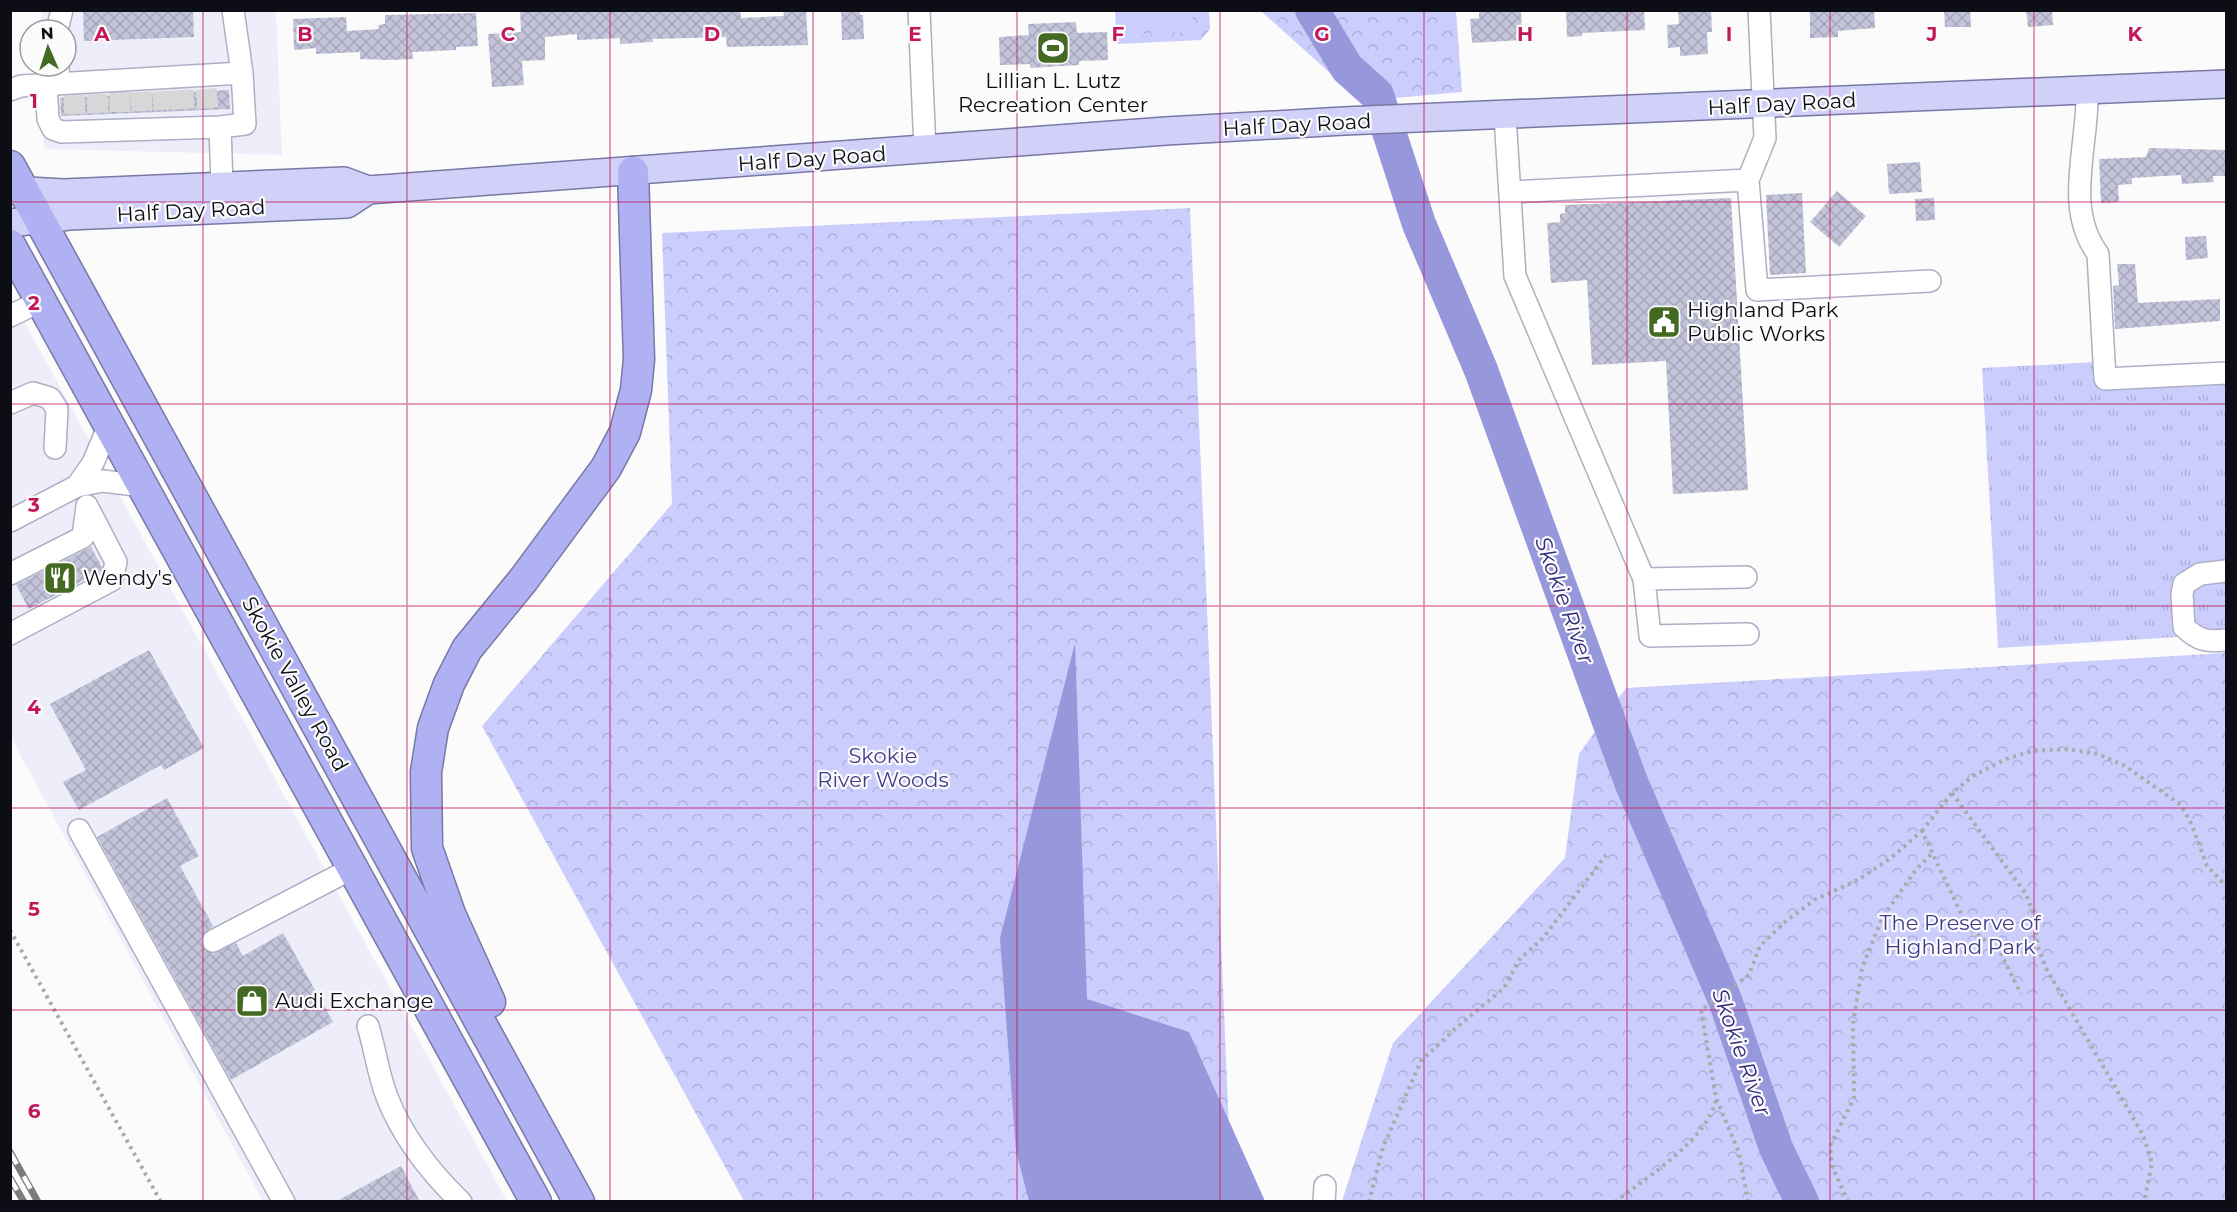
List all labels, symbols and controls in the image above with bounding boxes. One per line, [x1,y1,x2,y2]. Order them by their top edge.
north arrow [18,18,78,78]
text: A [93,22,110,46]
text: B [297,22,313,46]
text: C [501,22,516,46]
text: D [704,22,720,46]
text: E [908,22,922,46]
text: F [1112,22,1125,46]
text: G [1314,22,1330,46]
text: H [1517,22,1533,46]
text: I [1726,22,1732,46]
text: J [1926,22,1937,46]
text: K [2128,22,2144,46]
text: N [40,24,54,43]
sports icon: Lillian L. Lutz Recreation Center [1035,30,1071,66]
place label: Lillian L. Lutz Recreation Center [958,68,1148,117]
street label: Half Day Road [1707,87,1857,120]
text: 1 [30,89,38,113]
street label: Half Day Road [1222,108,1372,141]
street label: Half Day Road [737,141,887,176]
street label: Half Day Road [116,194,266,227]
text: 2 [28,291,40,315]
place label: Highland Park Public Works [1687,297,1839,346]
public building icon: Highland Park Public Works [1646,304,1682,340]
text: 3 [27,493,40,517]
water label: Skokie River [1529,533,1600,669]
restaurant icon: Wendy's [42,560,78,596]
place label: Wendy's [83,565,172,590]
street label: Skokie Valley Road [237,592,354,776]
text: 4 [27,695,41,719]
park label: Skokie River Woods [817,743,949,792]
text: 5 [28,897,40,921]
park label: The Preserve of Highland Park [1879,910,2041,959]
shop icon: Audi Exchange [234,983,270,1019]
water label: Skokie River [1706,985,1777,1121]
place label: Audi Exchange [275,988,433,1013]
text: 6 [28,1099,41,1123]

